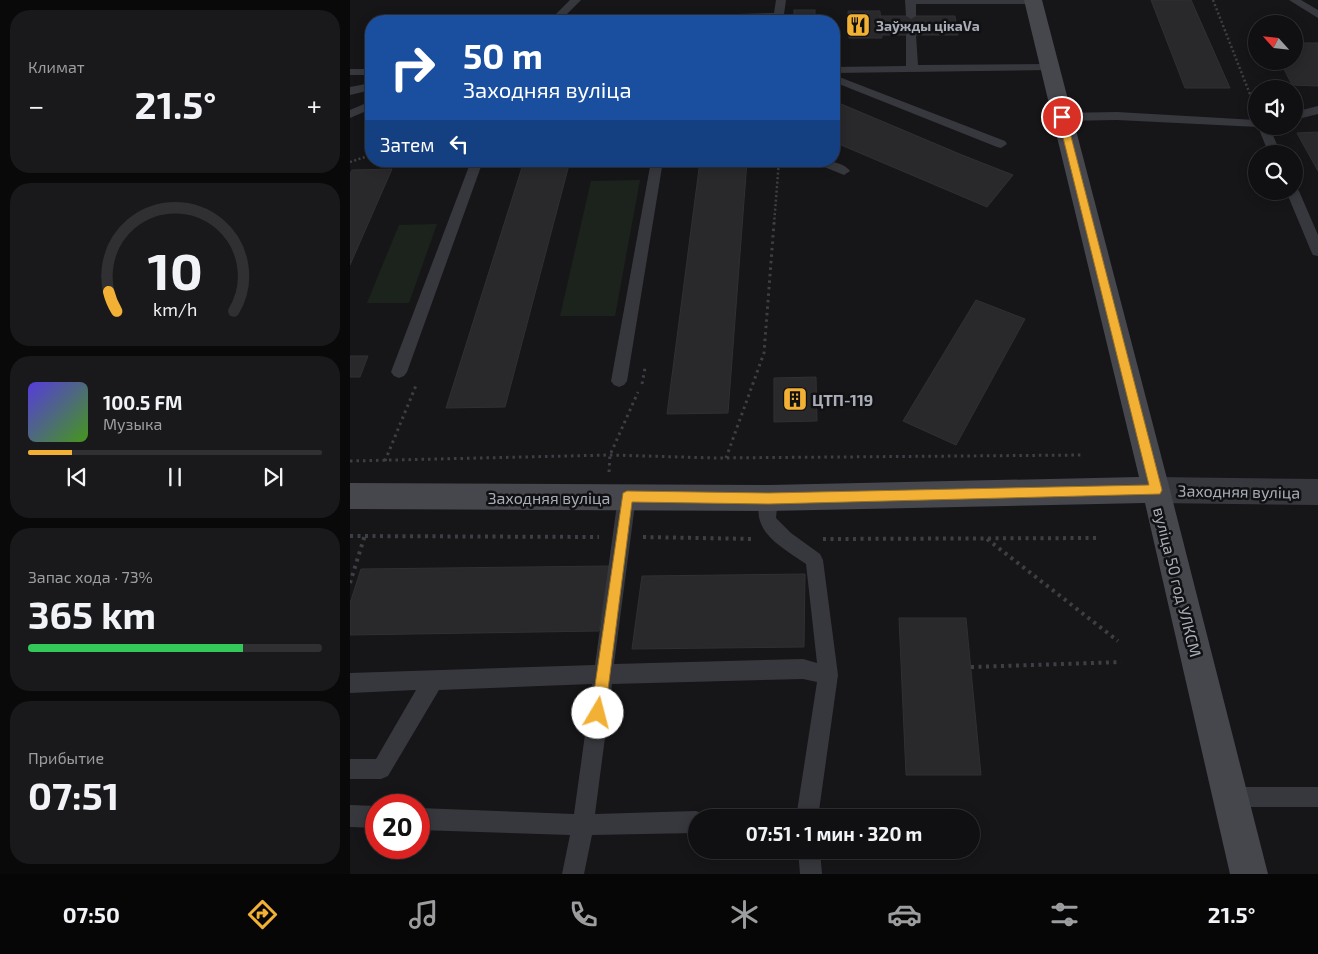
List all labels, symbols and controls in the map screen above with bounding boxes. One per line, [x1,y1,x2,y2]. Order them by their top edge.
restaurant icon: Заўжды цікаVа [845,12,871,38]
north arrow [1248,15,1302,70]
map controls [1248,15,1303,200]
place label: Заўжды цікаVа [876,17,980,34]
text: 50 m [463,34,543,76]
icon: right [380,35,445,100]
text: Климат [28,57,85,76]
text: Заходняя вуліца [463,76,632,102]
button: sound [1248,80,1303,135]
text: 21.5° [135,81,216,127]
text: − [28,88,44,122]
text: + [307,88,322,122]
pin [1041,96,1083,138]
icon: arrive [1048,103,1076,131]
icon: left [445,130,473,158]
text: Затем [380,133,435,156]
button: search [1248,145,1303,200]
text: 10 [147,238,203,300]
text: km/h [153,298,197,320]
building icon: ЦТП-119 [782,386,808,412]
place label: ЦТП-119 [812,390,873,409]
text: 100.5 FM [103,391,182,414]
text: Музыка [103,414,162,433]
icon: previous [63,463,91,491]
icon: pause [161,463,189,491]
icon: next [259,463,287,491]
street label: Заходняя вуліца [1178,480,1300,503]
street label: Заходняя вуліца [488,488,610,508]
street label: вуліца 50 год УЛКСМ [1149,505,1206,659]
text: Запас хода · 73% [28,567,153,586]
text: 365 km [28,591,156,637]
position arrow [571,686,623,738]
text: Прибытие [28,748,104,767]
text: 07:51 [28,772,119,818]
speed limit sign: 20 [365,794,430,859]
text: 07:51 · 1 мин · 320 m [746,822,922,845]
icon: directions [245,897,280,932]
icon: music [406,897,441,932]
icon: phone [566,897,601,932]
icon: climate [727,897,762,932]
icon: car [887,897,922,932]
icon: filters [1047,897,1082,932]
text: 07:50 [63,901,120,927]
text: 21.5° [1208,901,1255,927]

